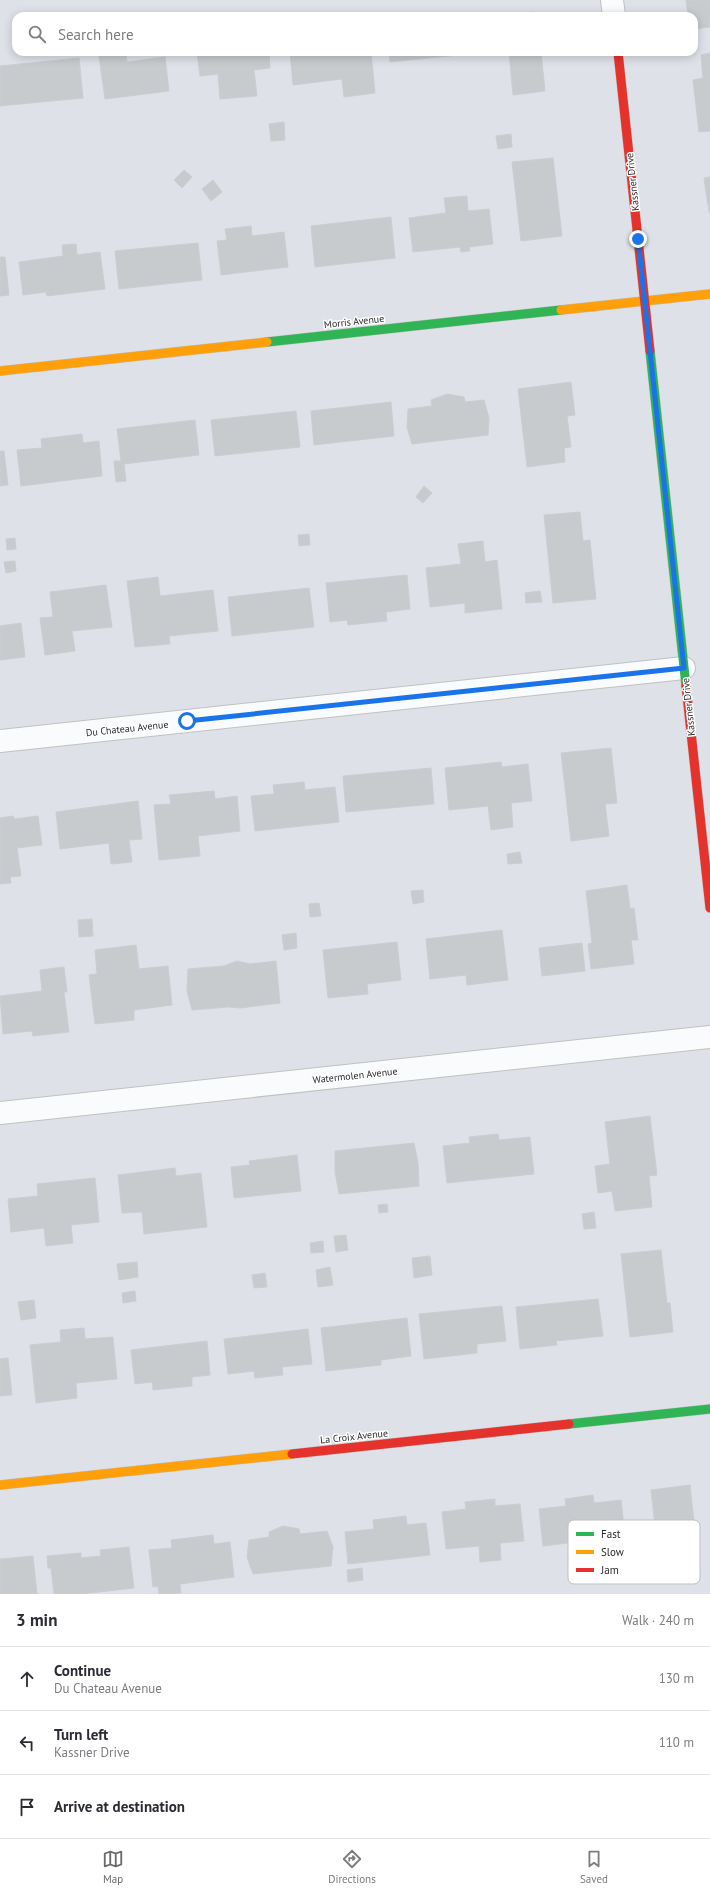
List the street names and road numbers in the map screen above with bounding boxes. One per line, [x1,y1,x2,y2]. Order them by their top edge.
street label: Kassner Drive [623,152,642,212]
street label: Morris Avenue [323,312,385,331]
street label: Kassner Drive [679,677,698,737]
street label: Du Chateau Avenue [85,718,169,739]
street label: Watermolen Avenue [312,1065,398,1086]
street label: La Croix Avenue [320,1426,389,1447]

